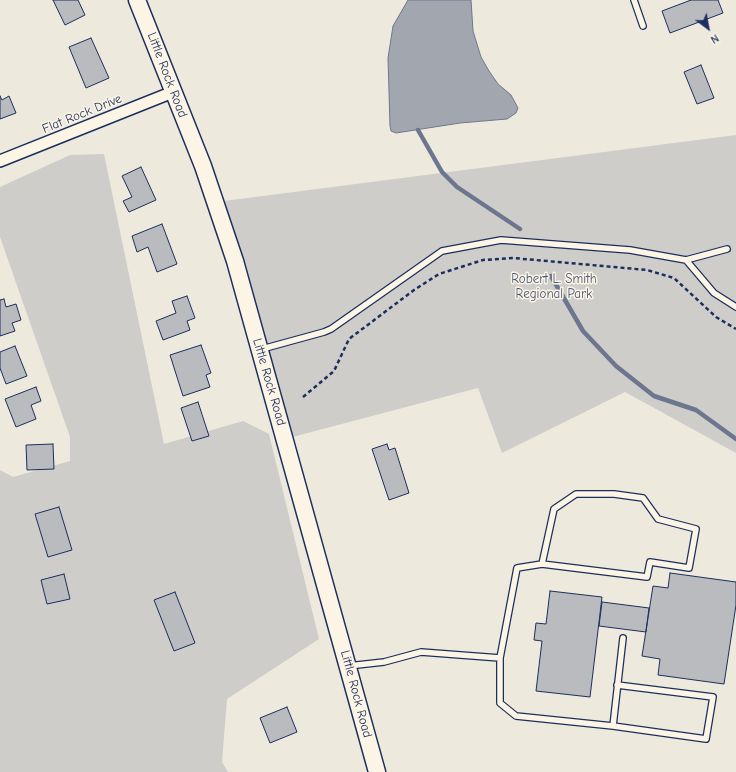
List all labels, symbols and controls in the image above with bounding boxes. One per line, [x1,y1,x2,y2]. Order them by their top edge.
north arrow [688,8,728,48]
street label: Little Rock Road [144,30,190,120]
text: N [708,31,721,46]
street label: Flat Rock Drive [40,91,124,137]
park label: Robert L. Smith Regional Park [511,271,597,302]
street label: Little Rock Road [249,337,289,427]
street label: Little Rock Road [337,649,375,739]

